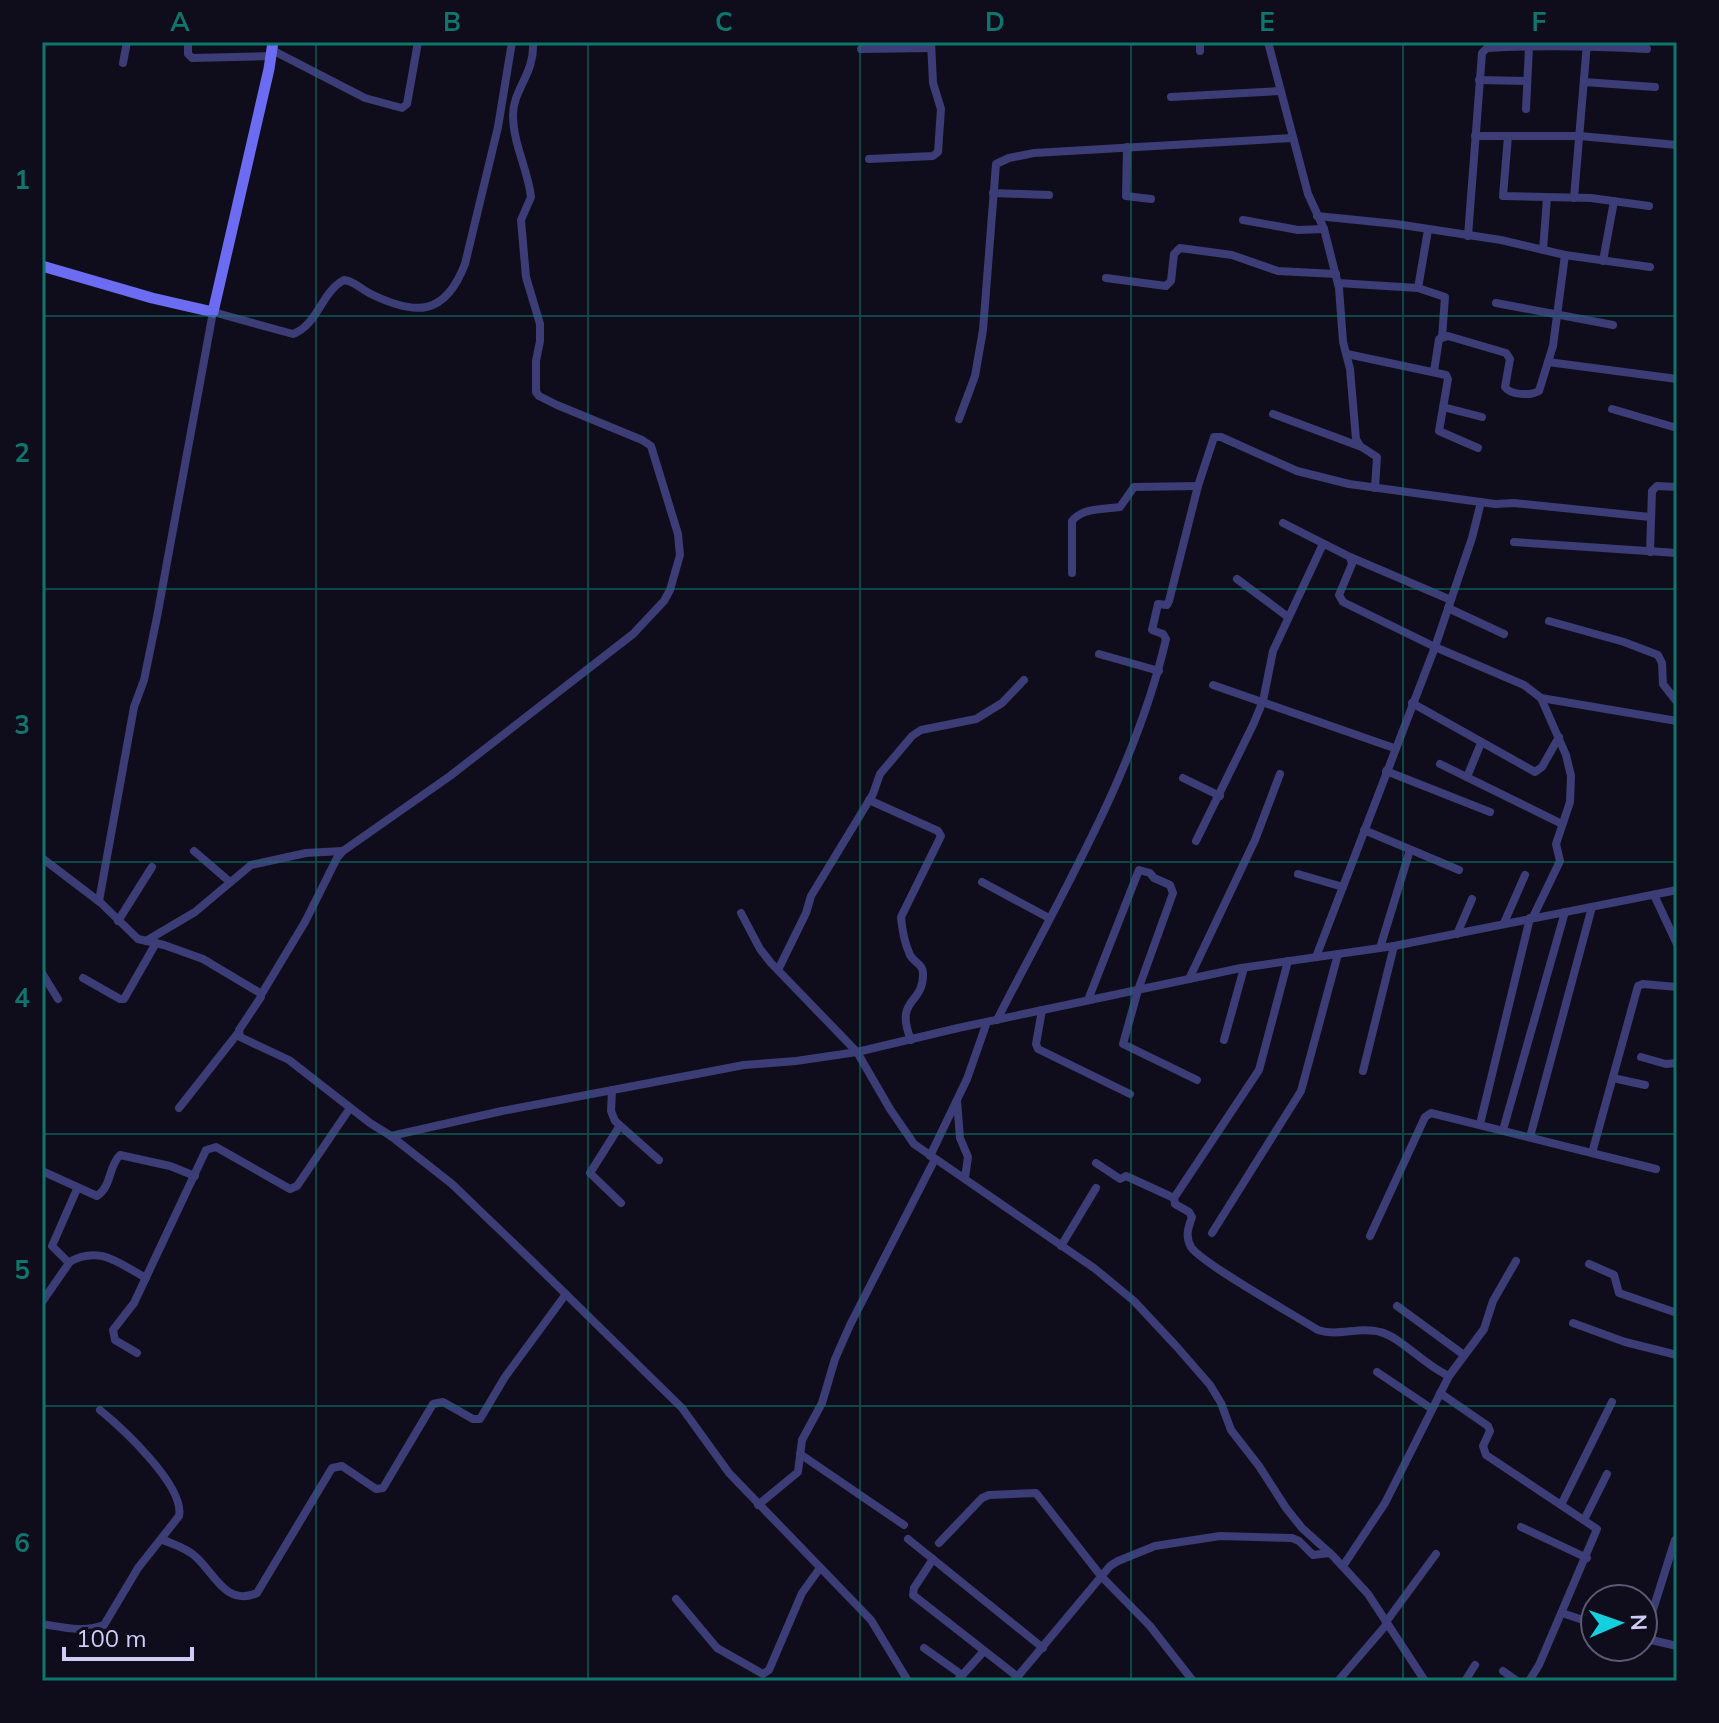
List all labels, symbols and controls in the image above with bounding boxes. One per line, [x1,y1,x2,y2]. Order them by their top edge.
text: A [170,5,190,38]
text: B [443,5,461,38]
text: C [715,5,733,38]
text: D [985,5,1005,38]
text: E [1259,5,1275,38]
text: F [1532,5,1547,38]
text: 1 [14,163,30,196]
text: 2 [14,436,30,469]
text: 3 [14,708,30,741]
text: 4 [14,981,30,1014]
text: 5 [14,1253,30,1286]
text: 6 [14,1526,30,1559]
north arrow [1579,1583,1659,1663]
scale bar [64,1611,192,1661]
text: N [1625,1614,1653,1631]
text: 100 m [76,1623,147,1653]

